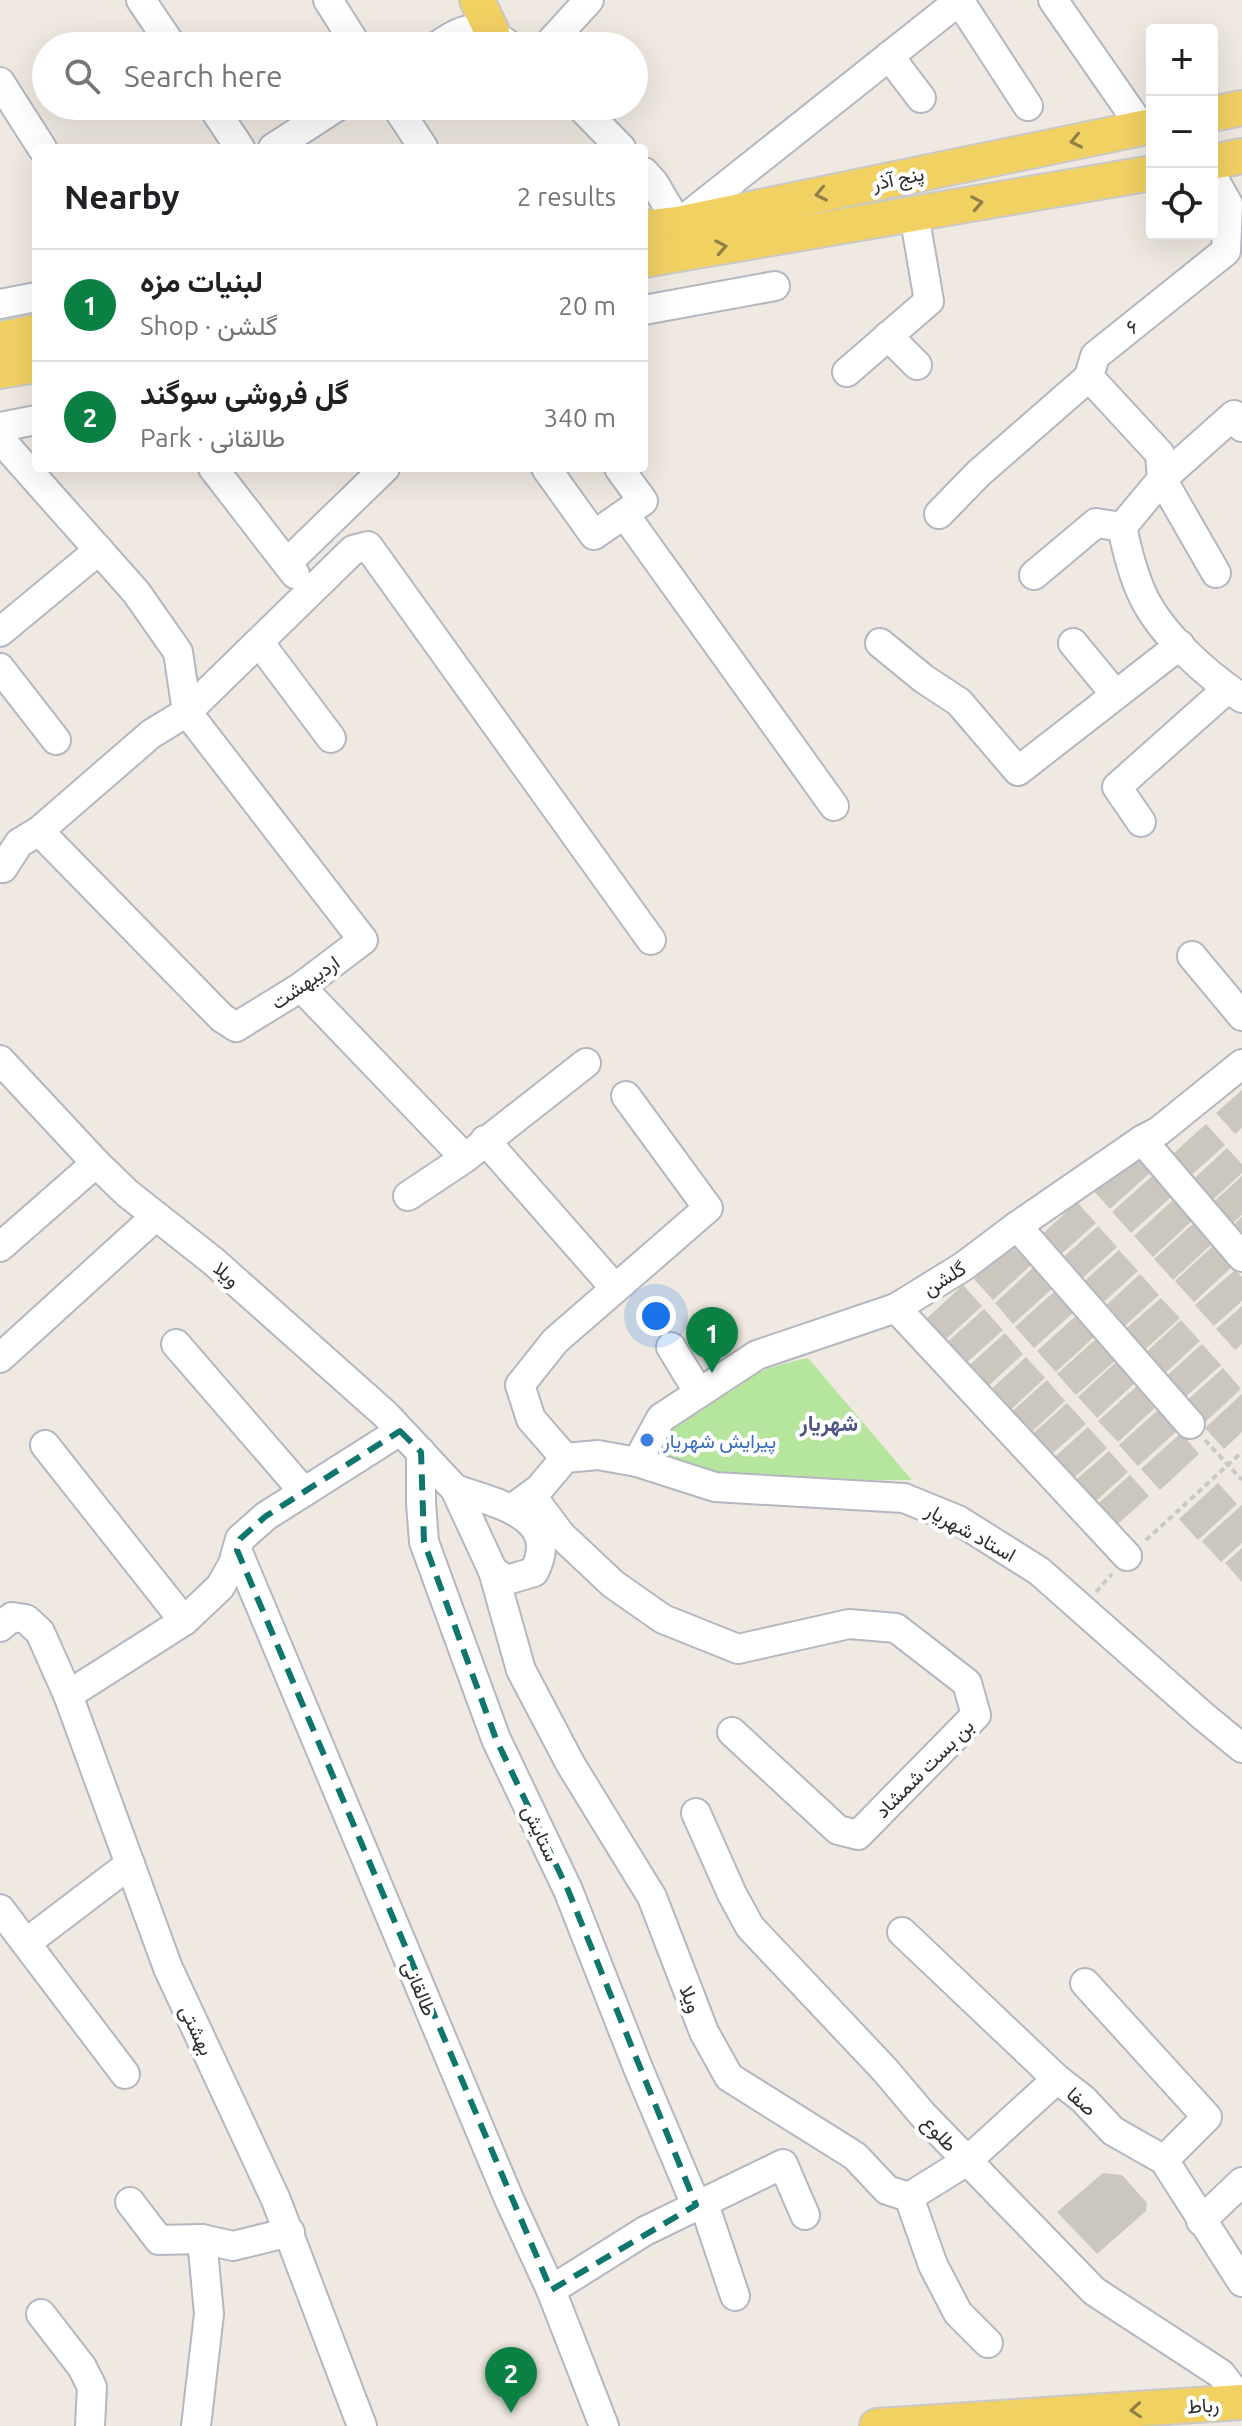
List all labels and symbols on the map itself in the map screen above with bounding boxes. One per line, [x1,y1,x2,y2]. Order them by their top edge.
one-way arrow [1069,132,1083,149]
street label: پنج آذر [869,161,927,198]
one-way arrow [815,185,828,202]
one-way arrow [970,195,984,212]
one-way arrow [714,239,728,256]
street label: ۶ [1121,314,1143,338]
street label: اردیبهشت [266,950,345,1015]
street label: ویلا [208,1256,245,1293]
street label: گلشن [918,1256,970,1301]
your location [636,1296,676,1336]
pin: 1 [686,1307,738,1373]
district label: شهریار [799,1410,858,1437]
place label: پیرایش شهریار [662,1429,776,1455]
marker: پیرایش شهریار [638,1431,656,1449]
street label: استاد شهریار [920,1497,1020,1568]
street label: بن بست شمشاد [870,1714,979,1823]
street label: ستایش [517,1801,564,1865]
street label: طالقانی [397,1957,442,2020]
street label: ویلا [674,1982,707,2017]
street label: بهشتی [174,2001,219,2060]
street label: صفا [1062,2082,1102,2120]
street label: طلوع [916,2110,962,2158]
pin: 2 [485,2347,537,2413]
street label: رباط [1186,2392,1220,2420]
one-way arrow [1129,2401,1142,2418]

